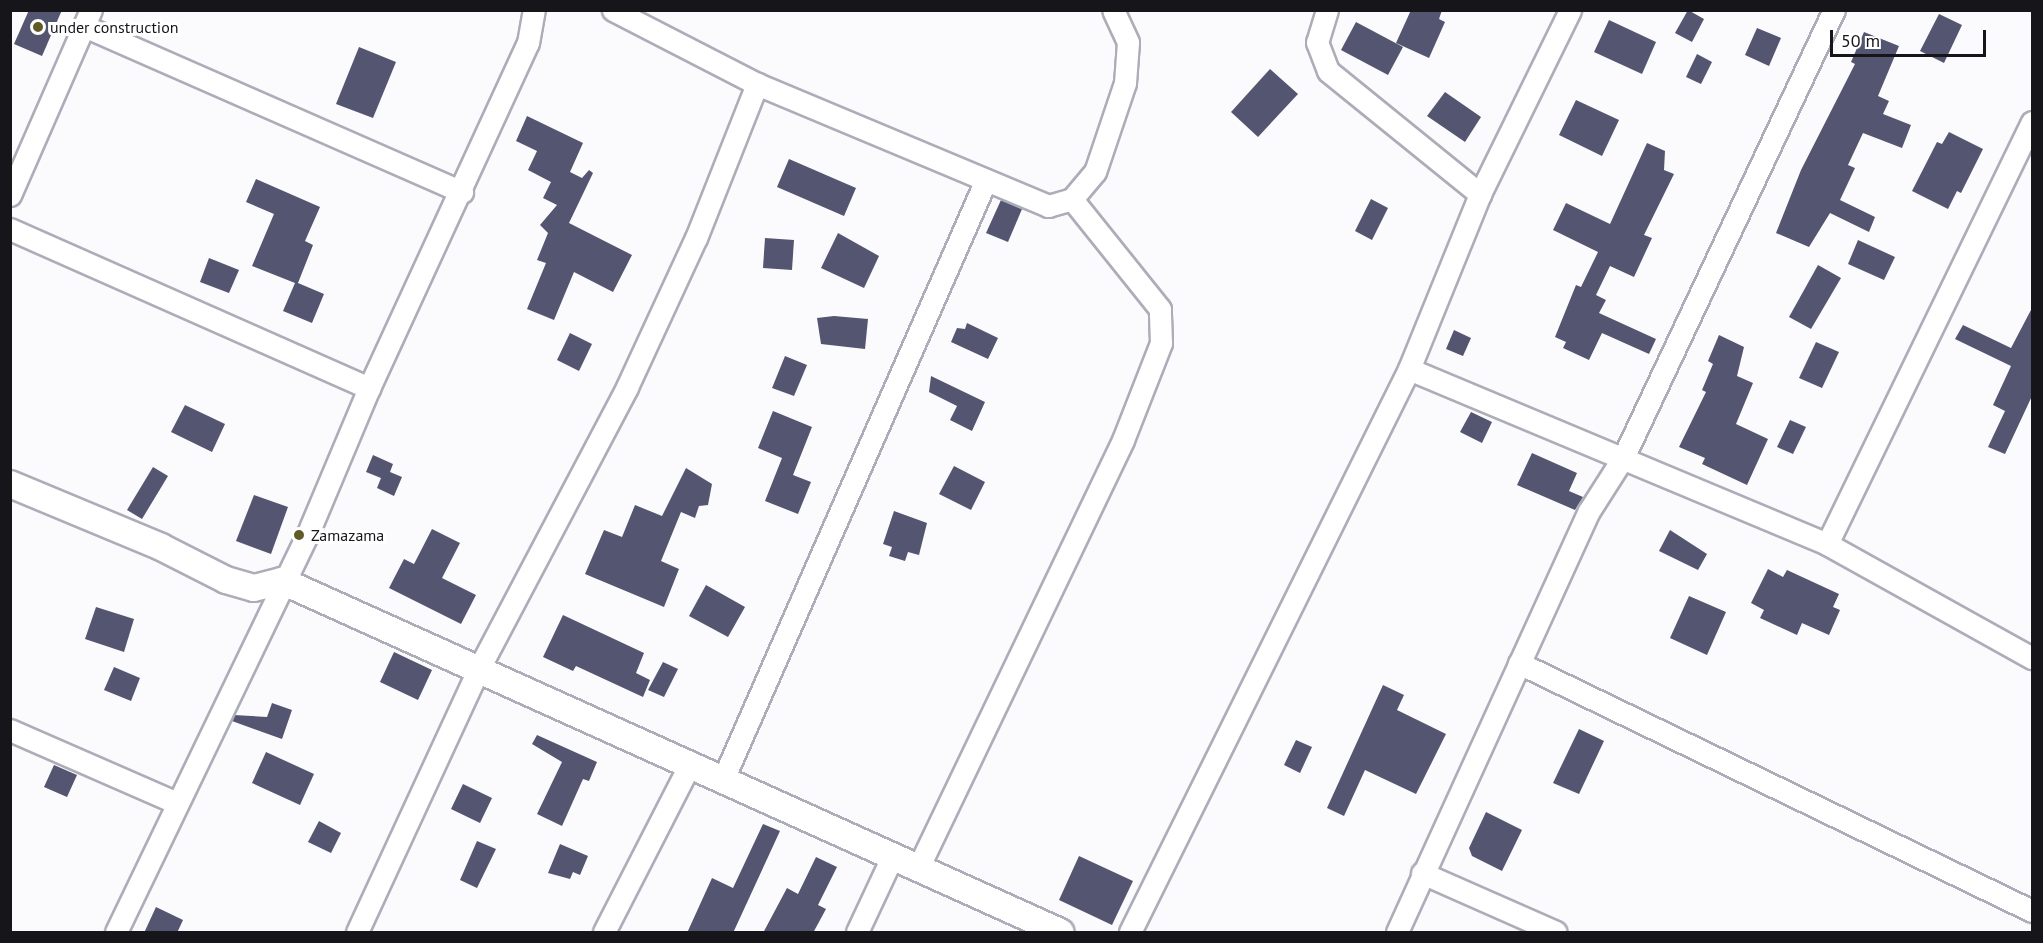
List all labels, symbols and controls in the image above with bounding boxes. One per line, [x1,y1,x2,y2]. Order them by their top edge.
place label: under construction [50,17,178,37]
scale bar [1833,18,1989,56]
marker: under construction [31,20,45,34]
text: 50 m [1841,29,1880,52]
place label: Zamazama [311,525,384,545]
marker: Zamazama [292,528,306,542]

